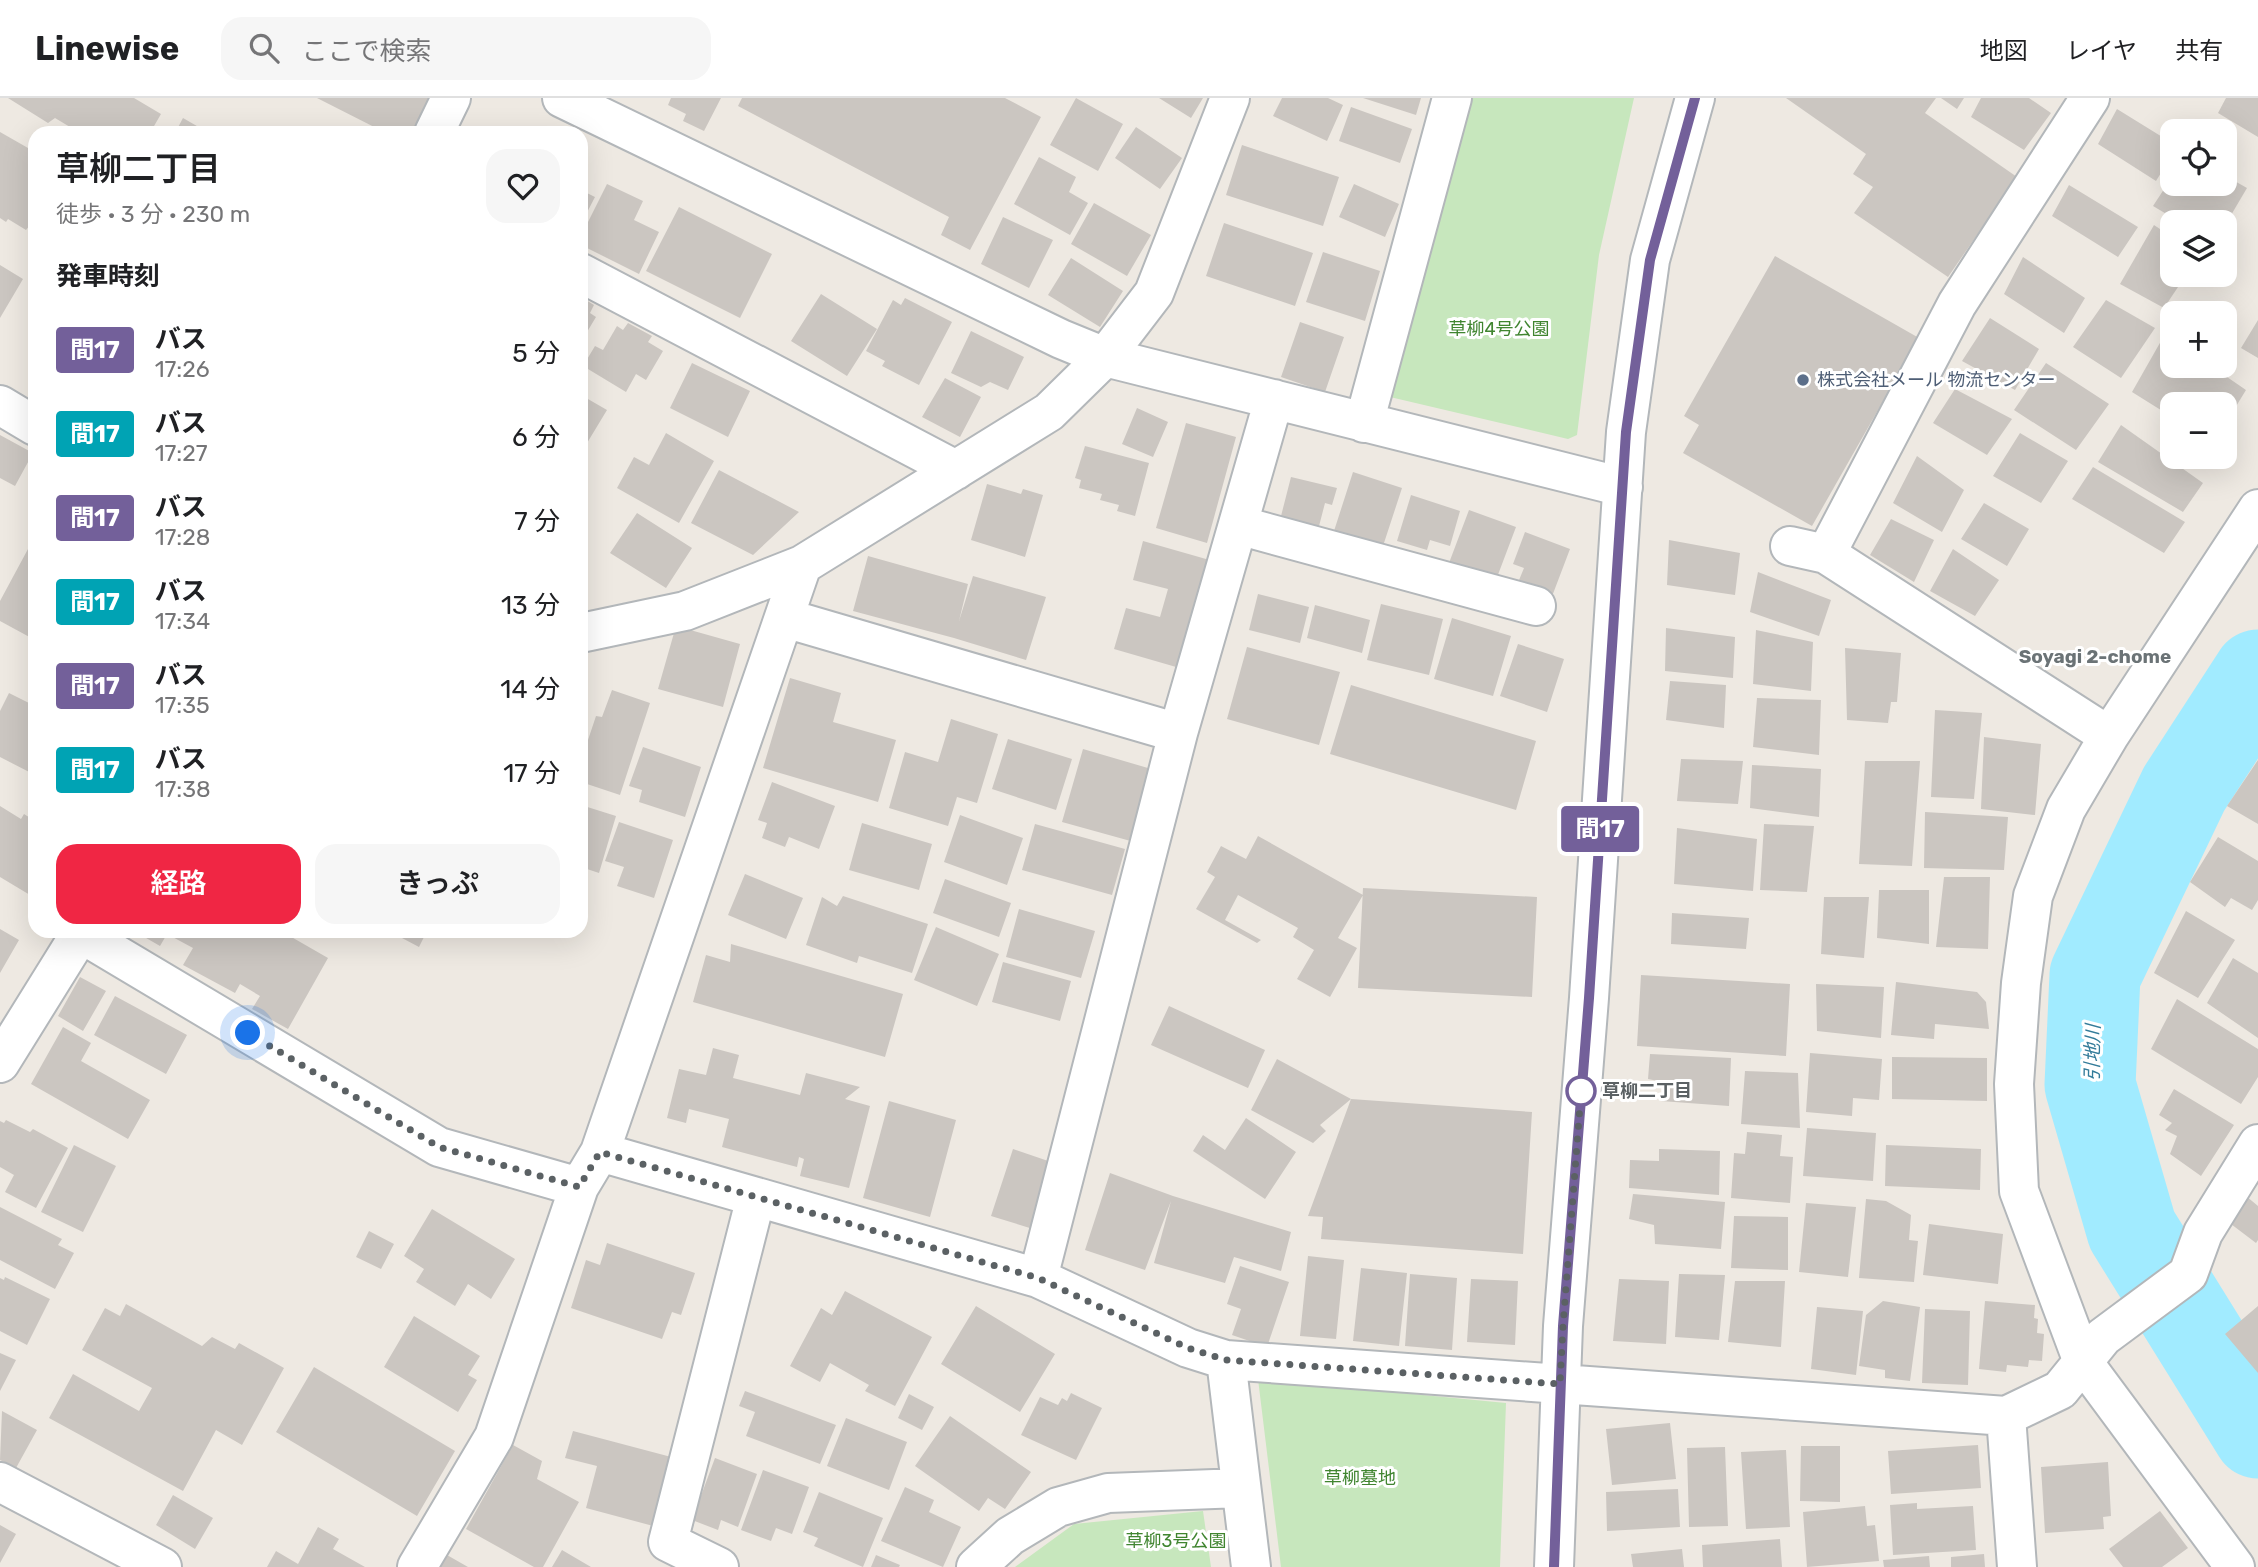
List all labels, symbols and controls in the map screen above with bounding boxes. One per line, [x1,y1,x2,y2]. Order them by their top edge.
search box [221,17,711,80]
text: Linewise [35,29,179,68]
icon: search [245,29,283,67]
text: ここで検索 [301,36,431,67]
text: 地図 [1980,37,2028,65]
text: レイヤ [2066,37,2137,65]
text: 共有 [2175,37,2223,65]
map controls [2160,119,2237,469]
button: locate [2160,119,2237,196]
text: 草柳二丁目 [56,149,221,188]
button: heart [486,149,560,223]
text: 徒歩 · 3 分 · 230 m [56,200,250,228]
button: layers [2160,210,2237,287]
text: 発車時刻 [56,261,160,292]
button: + [2160,301,2237,378]
park label: 草柳4号公園 [1448,318,1550,340]
text: バス [155,324,207,355]
text: 間17 [70,336,120,364]
text: 5 分 [512,338,560,369]
text: 17:26 [155,355,210,383]
place label: 株式会社メール 物流センター [1817,369,2055,391]
marker: 株式会社メール 物流センター [1795,372,1811,388]
button: − [2160,392,2237,469]
text: バス [155,408,207,439]
text: 間17 [70,420,120,448]
text: 6 分 [512,422,560,453]
text: 17:27 [155,439,208,467]
text: バス [155,492,207,523]
text: 間17 [70,504,120,532]
text: 7 分 [514,506,560,537]
text: 17:28 [155,523,210,551]
text: バス [155,576,207,607]
text: 間17 [70,588,120,616]
text: 13 分 [501,590,560,621]
text: 17:34 [155,607,210,635]
district label: Soyagi 2-chome [2019,645,2171,668]
text: バス [155,660,207,691]
text: 間17 [70,672,120,700]
text: 14 分 [500,674,560,705]
text: 17:35 [155,691,210,719]
text: バス [155,744,207,775]
text: 間17 [70,756,120,784]
text: 17 分 [503,758,560,789]
text: 17:38 [155,775,211,803]
line badge: 間17 [1560,806,1640,852]
text: 間17 [1575,815,1625,843]
button: 経路 [56,844,301,924]
button: きっぷ [315,844,560,924]
your location [230,1015,265,1050]
water label: 引地川 [2081,1022,2105,1082]
marker: 草柳二丁目 [1566,1076,1596,1106]
place label: 草柳二丁目 [1602,1080,1692,1102]
park label: 草柳墓地 [1324,1467,1396,1489]
park label: 草柳3号公園 [1126,1530,1226,1552]

